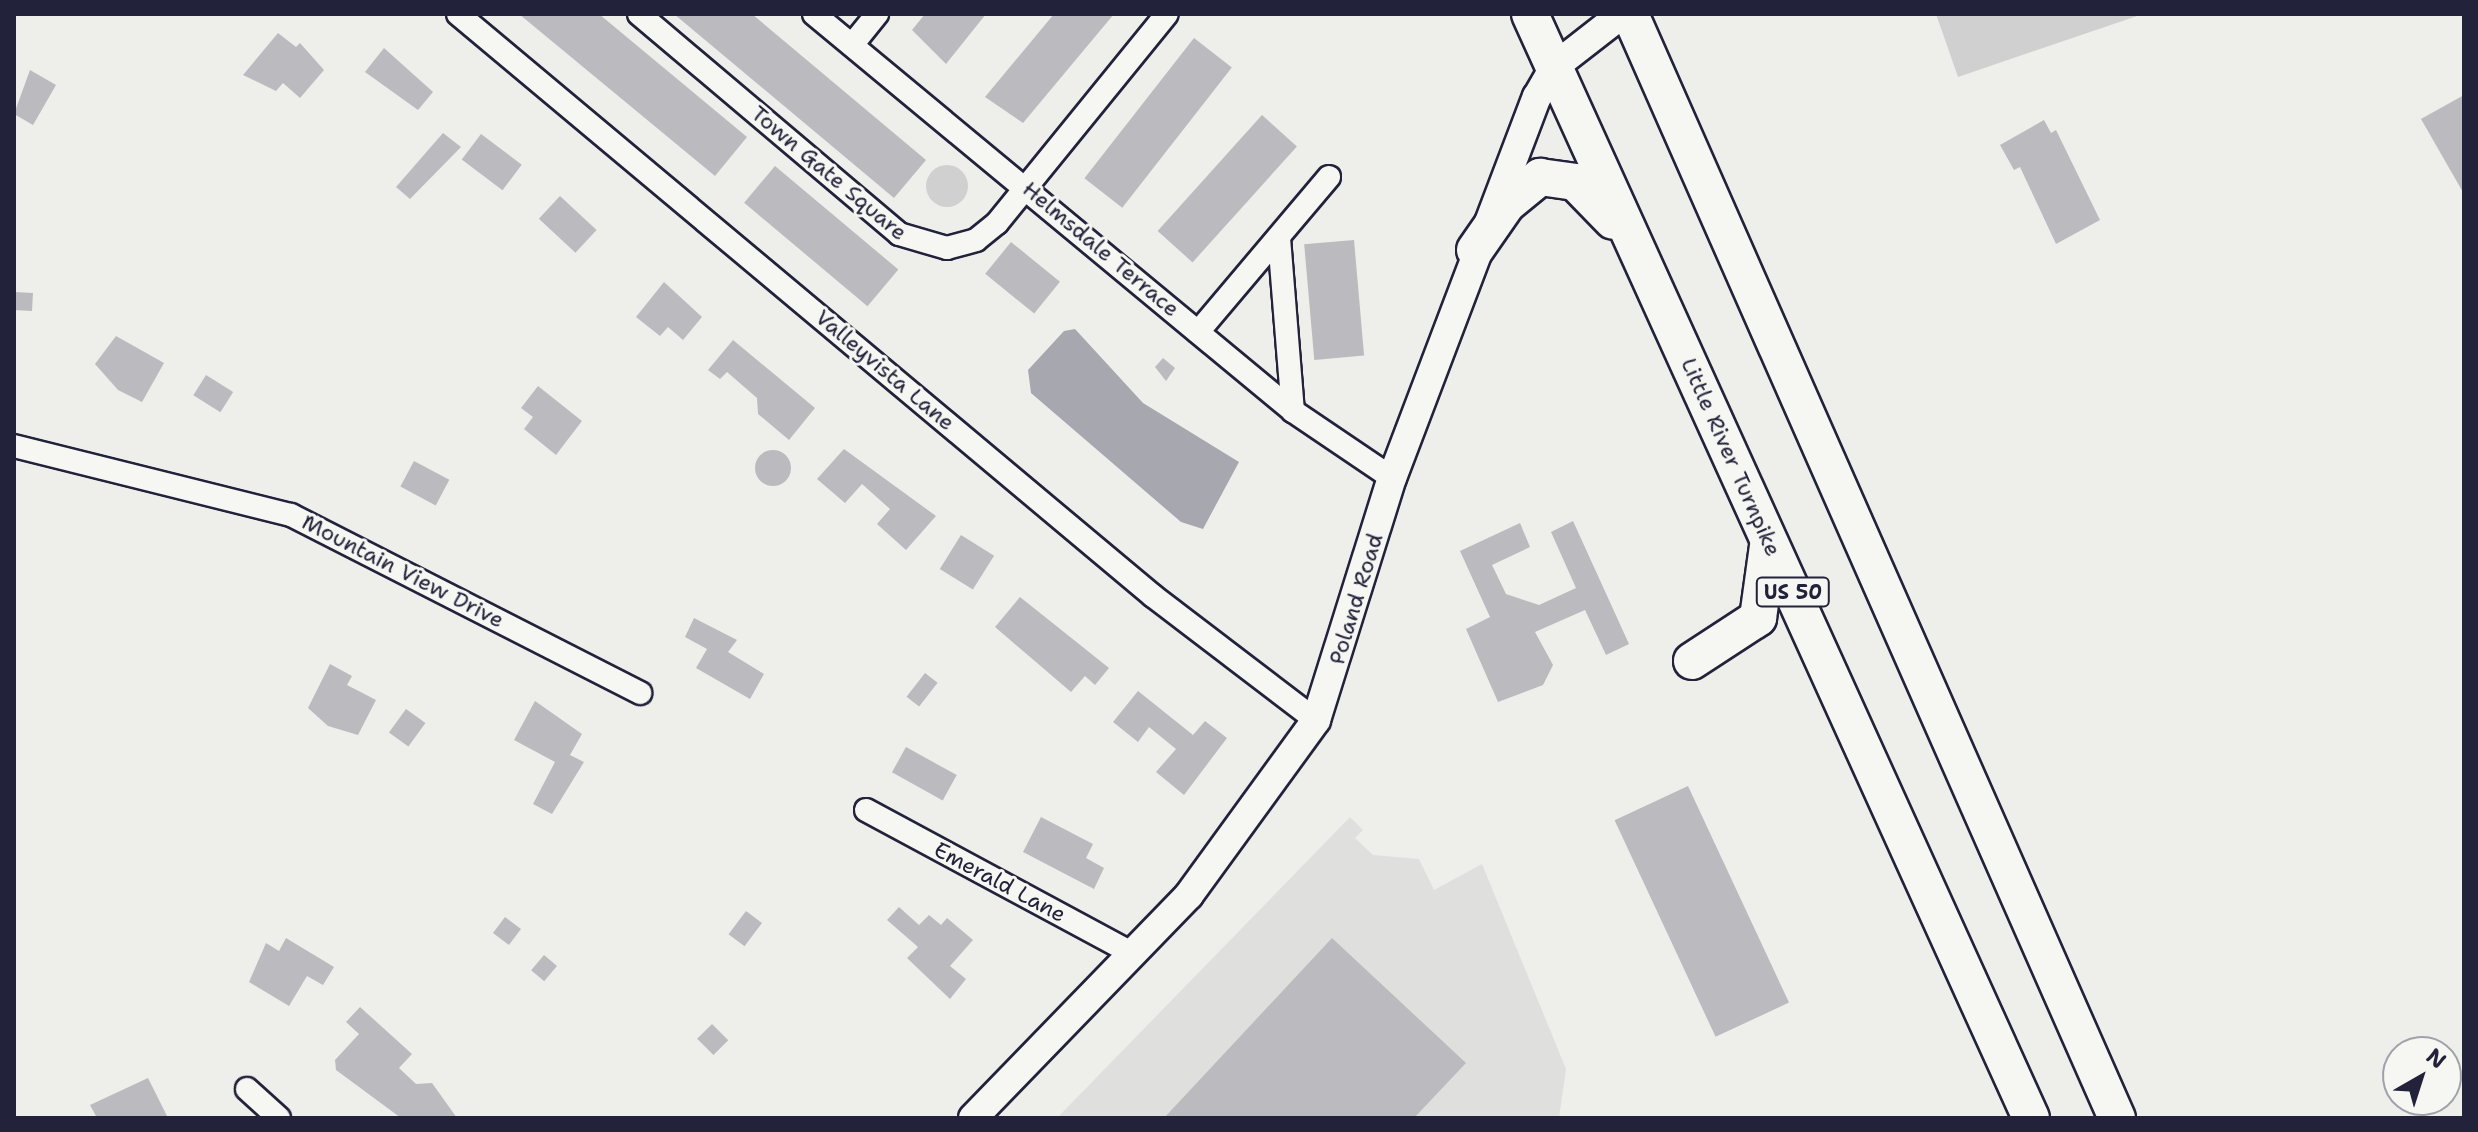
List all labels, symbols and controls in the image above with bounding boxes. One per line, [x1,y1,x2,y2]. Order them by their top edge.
street label: Town Gate Square [746,100,912,246]
street label: Helmsdale Terrace [1017,176,1185,322]
street label: Valleyvista Lane [810,304,960,436]
street label: Little River Turnpike [1675,354,1787,560]
street label: Mountain View Drive [298,509,508,633]
street label: Poland Road [1324,530,1388,668]
road number: US 50 [1755,576,1831,608]
street label: Emerald Lane [929,836,1071,928]
north arrow [2382,1036,2462,1116]
text: N [2420,1042,2452,1075]

